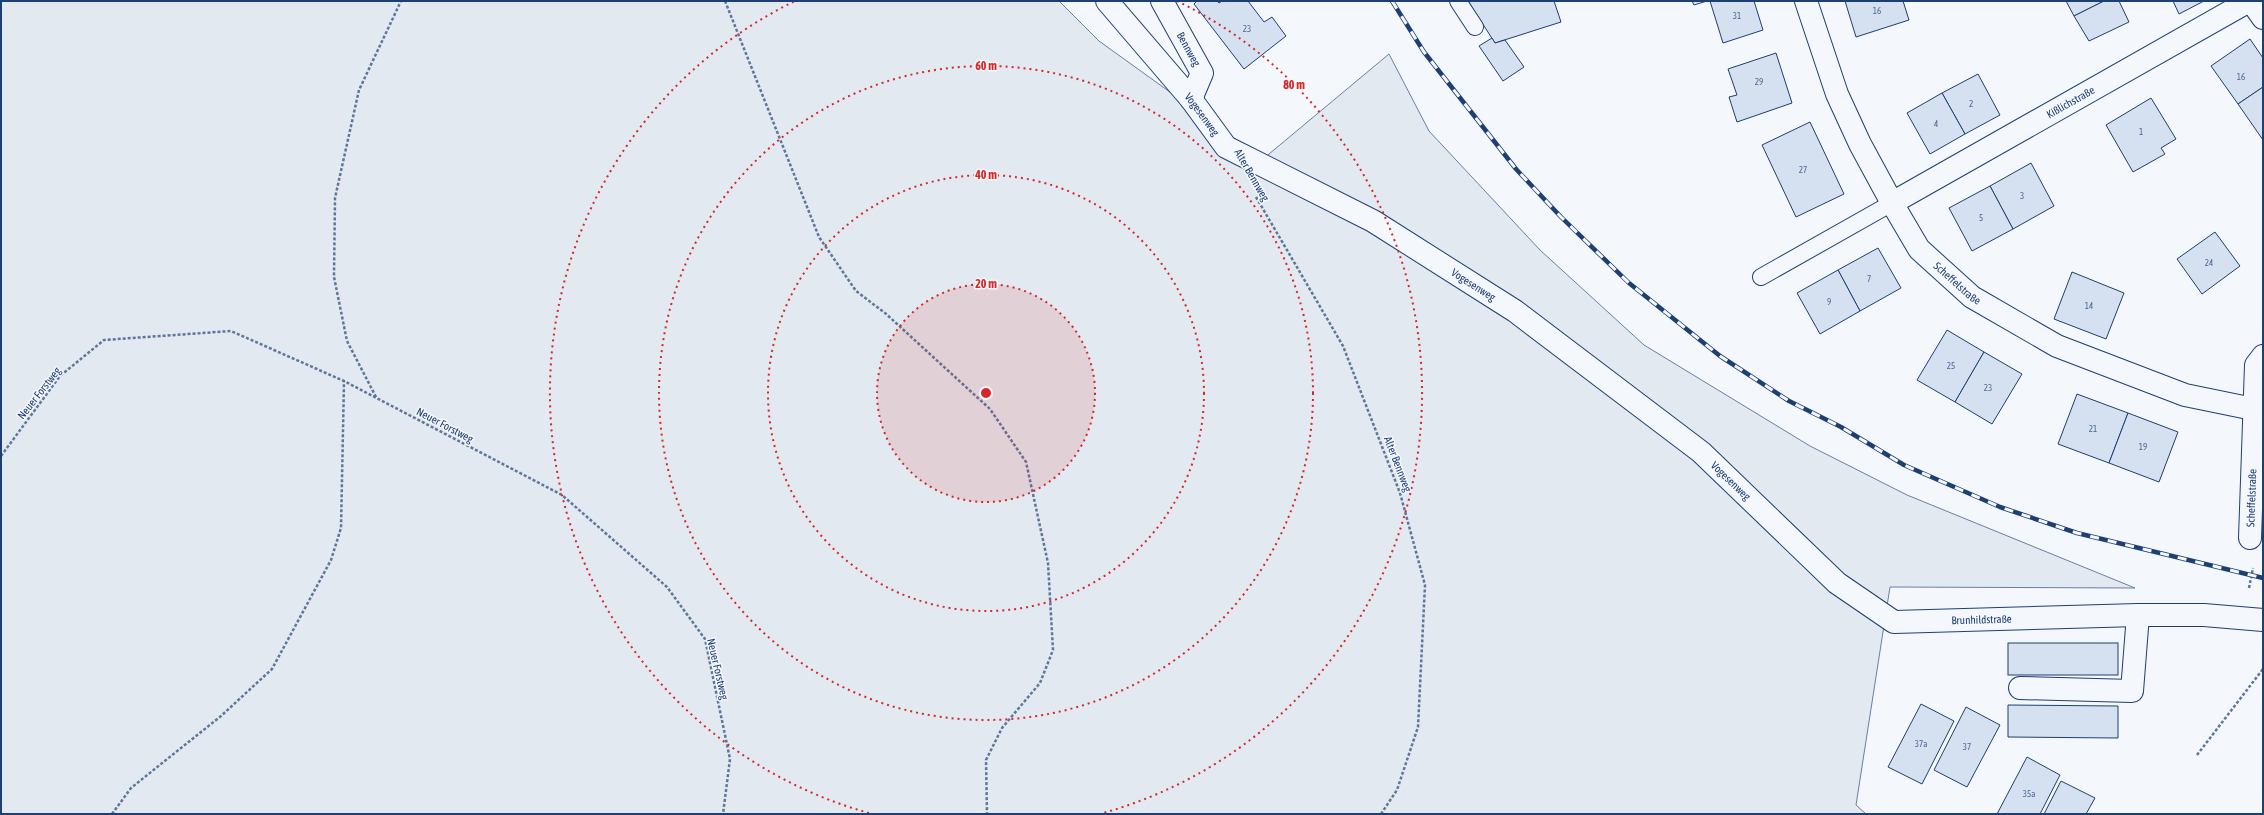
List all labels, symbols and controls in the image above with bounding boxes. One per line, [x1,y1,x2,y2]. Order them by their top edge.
house number: 16 [1873,6,1881,16]
house number: 31 [1733,11,1741,21]
house number: 23 [1243,24,1251,34]
street label: Bennweg [1174,30,1203,68]
text: 60 m [975,59,997,73]
house number: 16 [2237,72,2245,82]
house number: 29 [1755,77,1763,87]
text: 80 m [1283,78,1305,92]
street label: Kißlichstraße [2044,84,2097,120]
street label: Vogesenweg [1182,90,1222,138]
house number: 2 [1969,99,1973,109]
house number: 4 [1934,119,1938,129]
house number: 1 [2139,127,2143,137]
street label: Alter Bennweg [1232,147,1272,203]
house number: 27 [1799,165,1807,175]
text: 40 m [974,168,997,182]
house number: 3 [2020,191,2024,201]
house number: 5 [1979,213,1983,223]
house number: 24 [2205,258,2213,268]
street label: Scheffelstraße [1932,260,1983,307]
street label: Vogesenweg [1449,266,1498,303]
house number: 7 [1867,274,1871,284]
text: 20 m [975,277,997,291]
house number: 9 [1827,297,1831,307]
house number: 14 [2085,301,2093,311]
house number: 25 [1947,361,1955,371]
street label: Neuer Forstweg [15,365,63,421]
house number: 23 [1984,383,1992,393]
centre of rings [979,386,993,400]
street label: Neuer Forstweg [415,405,476,445]
house number: 21 [2089,424,2097,434]
street label: Alter Bennweg [1382,435,1414,494]
house number: 19 [2139,442,2147,452]
street label: Vogesenweg [1709,459,1753,503]
street label: Scheffelstraße [2244,469,2258,527]
street label: Brunhildstraße [1951,613,2012,626]
street label: Neuer Forstweg [705,637,731,701]
house number: 37a [1915,739,1927,749]
house number: 37 [1963,742,1971,752]
house number: 35a [2023,789,2035,799]

